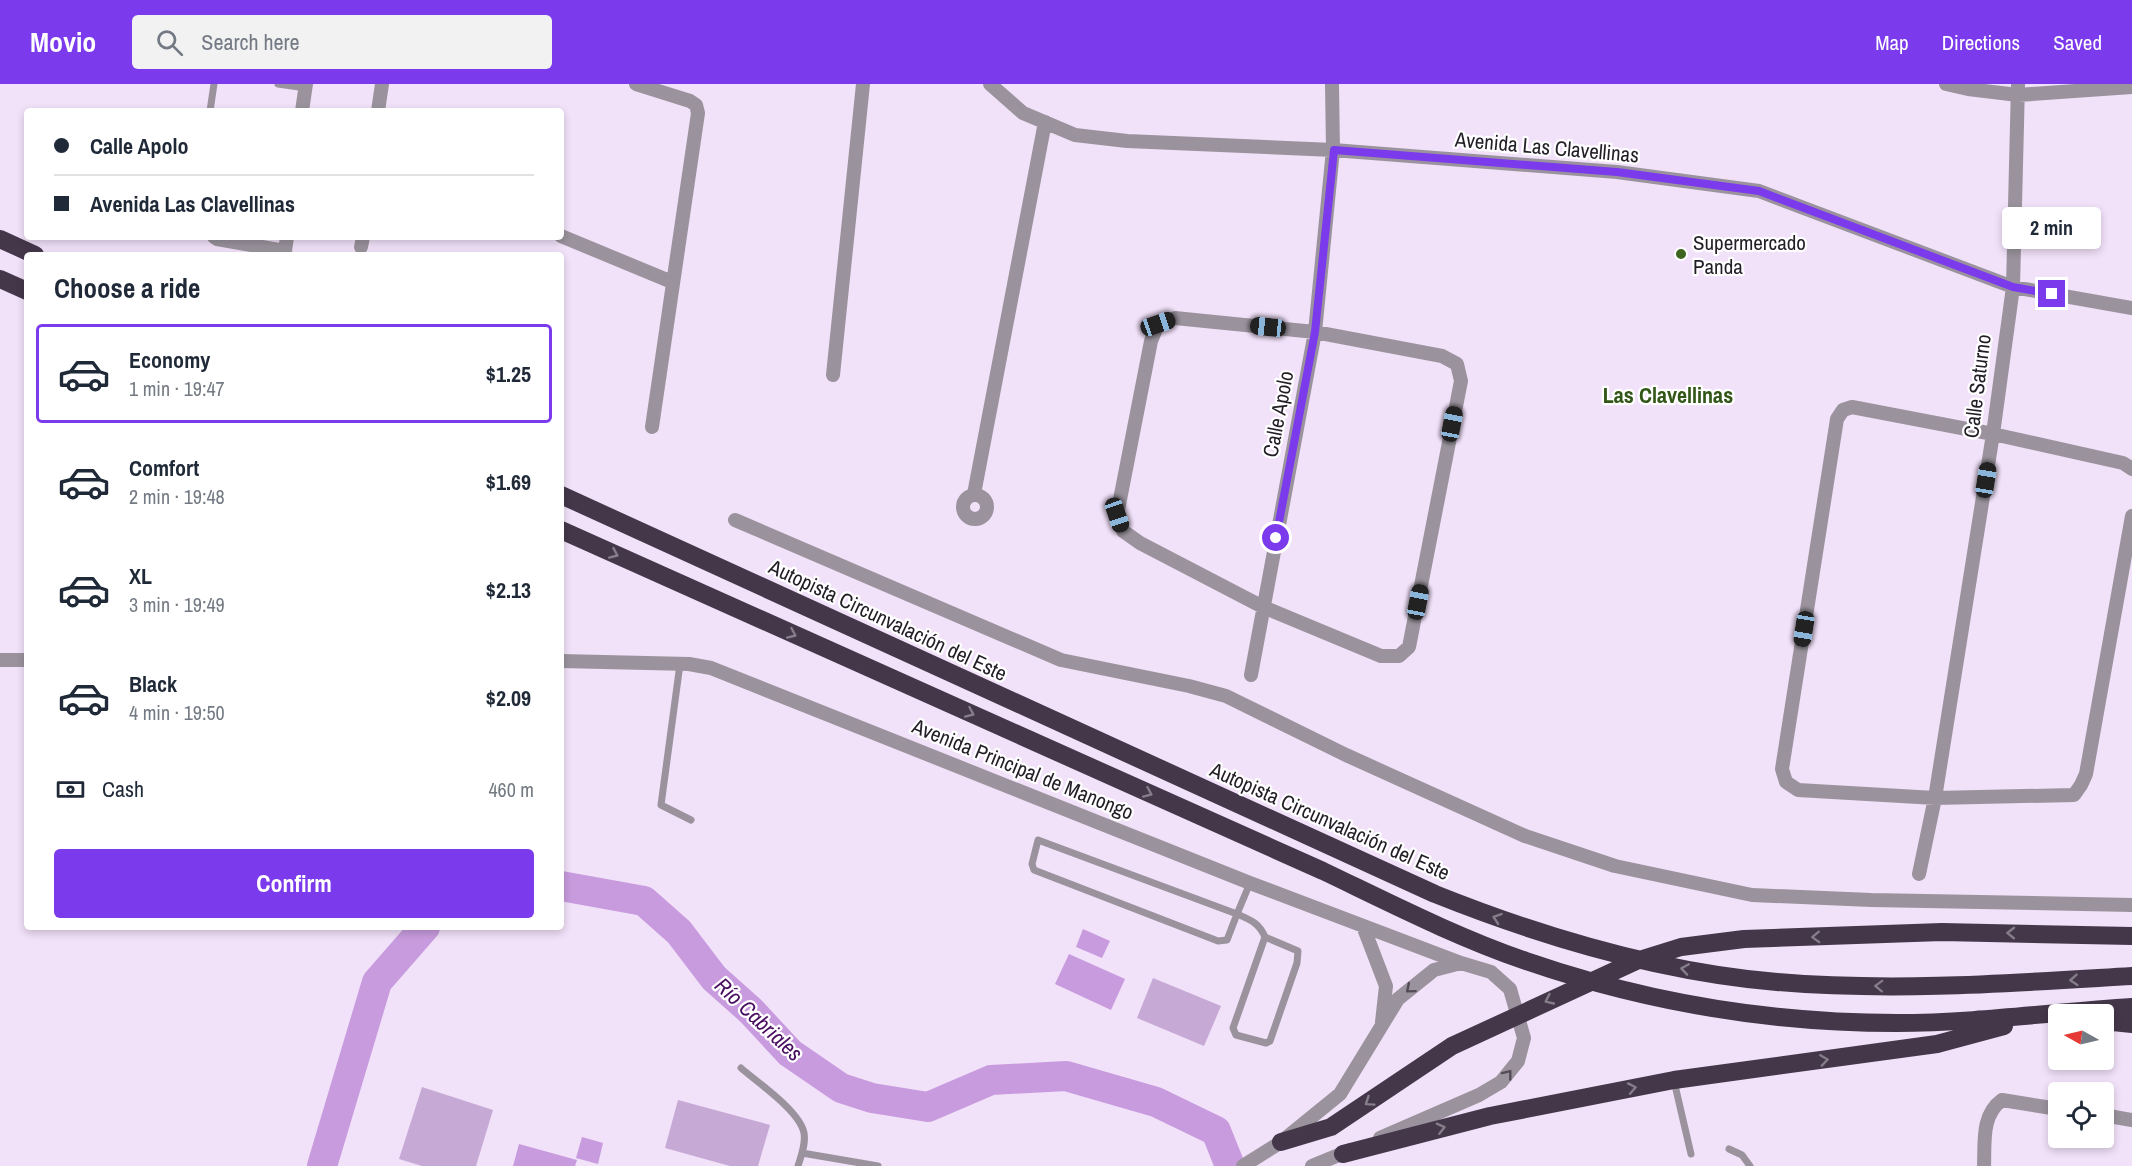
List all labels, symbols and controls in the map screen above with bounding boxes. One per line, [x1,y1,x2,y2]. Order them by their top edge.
search box [132,15,552,69]
text: Movio [30,23,96,61]
icon: search [153,26,186,59]
text: Search here [201,27,300,57]
text: Map [1875,28,1909,57]
text: Directions [1942,28,2020,57]
text: Saved [2053,28,2102,57]
street label: Avenida Las Clavellinas [1453,124,1640,169]
text: Calle Apolo [90,131,189,161]
text: Avenida Las Clavellinas [90,189,295,219]
callout: 2 min [2002,207,2102,249]
text: 2 min [2030,214,2073,241]
place label: Supermercado Panda [1693,228,1806,281]
marker: Supermercado Panda [1674,247,1688,261]
text: Choose a ride [54,270,200,306]
route end [2038,280,2065,307]
car [1138,310,1178,338]
car [1249,316,1287,338]
street label: Calle Saturno [1956,332,1998,440]
text: Economy [129,345,210,375]
icon: car [57,347,111,401]
text: $1.25 [486,359,531,389]
street label: Calle Apolo [1255,368,1301,460]
text: 1 min · 19:47 [129,375,225,402]
district label: Las Clavellinas [1603,380,1733,410]
car [1440,405,1464,443]
text: Comfort [129,453,199,483]
icon: car [57,455,111,509]
car [1974,461,1998,499]
text: $1.69 [486,467,531,497]
text: 2 min · 19:48 [129,483,225,510]
car [1103,495,1131,535]
route start [1262,524,1289,551]
one-way arrow [608,547,619,559]
street label: Autopista Circunvalación del Este [763,552,1012,688]
text: XL [129,561,152,591]
icon: car [57,563,111,617]
text: $2.13 [486,575,531,605]
car [1406,583,1430,621]
text: 3 min · 19:49 [129,591,225,618]
car [1792,610,1816,648]
one-way arrow [786,627,797,639]
text: Black [129,669,177,699]
icon: car [57,671,111,725]
text: $2.09 [486,683,531,713]
text: 4 min · 19:50 [129,699,225,726]
one-way arrow [964,706,975,718]
street label: Avenida Principal de Manongo [907,711,1138,827]
street label: Autopista Circunvalación del Este [1205,755,1454,887]
icon: cash [54,773,87,806]
text: Cash [102,774,144,804]
text: 460 m [488,776,534,803]
one-way arrow [1142,786,1153,798]
button: Confirm [54,849,534,918]
one-way arrow [1492,913,1503,926]
one-way arrow [2006,927,2015,940]
one-way arrow [1811,930,1820,943]
one-way arrow [1680,964,1689,976]
water label: Río Cabriales [708,970,810,1068]
one-way arrow [2069,973,2078,986]
one-way arrow [1874,980,1883,993]
one-way arrow [1406,981,1417,992]
one-way arrow [1545,993,1556,1005]
north arrow [2048,1004,2114,1070]
map controls [2048,1004,2114,1148]
one-way arrow [1820,1054,1829,1066]
one-way arrow [1501,1069,1512,1080]
one-way arrow [1626,1082,1636,1095]
button: locate [2048,1082,2114,1148]
one-way arrow [1364,1095,1375,1106]
one-way arrow [1436,1123,1446,1136]

